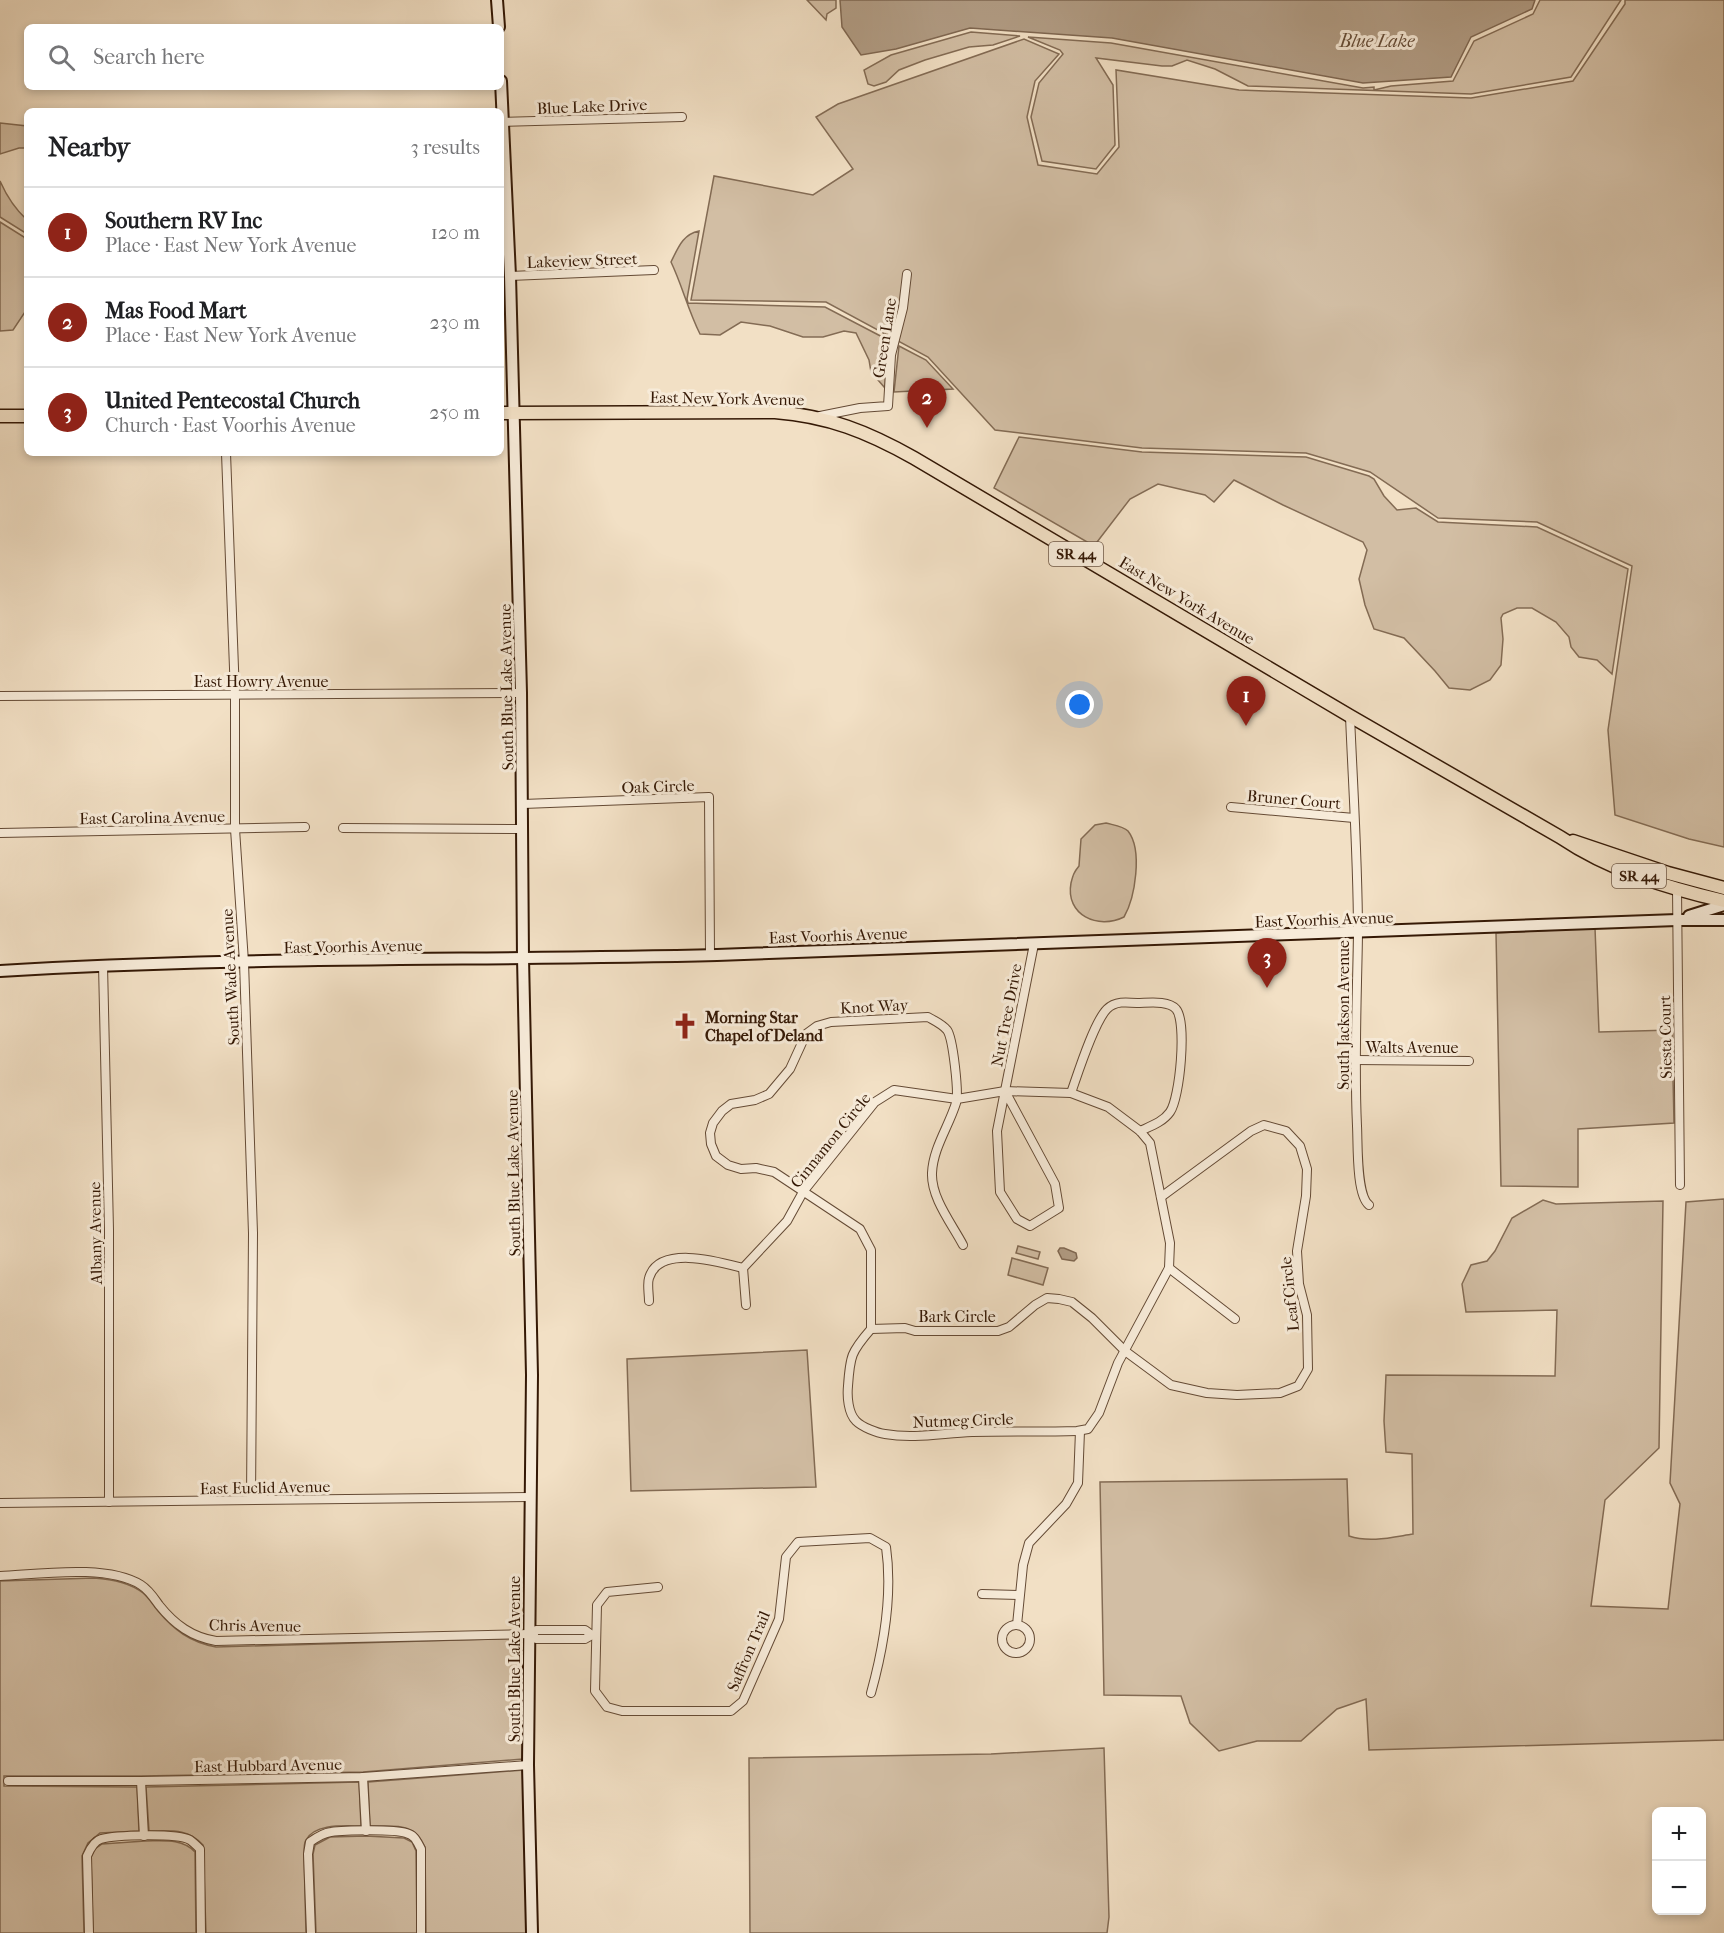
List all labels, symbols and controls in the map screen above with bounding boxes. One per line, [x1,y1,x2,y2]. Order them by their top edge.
search box [24,24,504,90]
water label: Blue Lake [1339,31,1415,52]
icon: search [45,41,78,74]
text: Search here [93,44,205,70]
street label: Blue Lake Drive [536,95,648,118]
text: Nearby [48,132,130,163]
text: 3 results [411,136,480,159]
text: Southern RV Inc [105,208,262,234]
text: 1 [64,221,71,244]
text: 120 m [431,221,480,244]
text: Place · East New York Avenue [105,234,356,257]
street label: Lakeview Street [526,249,638,272]
street label: Green Lane [869,297,900,379]
text: Mas Food Mart [105,298,247,324]
text: 2 [62,311,73,334]
text: 230 m [430,311,480,334]
text: Place · East New York Avenue [105,324,356,347]
pin: 2 [908,378,946,428]
text: United Pentecostal Church [105,388,360,414]
street label: East New York Avenue [650,388,805,409]
text: 3 [63,401,72,424]
text: 250 m [429,401,480,424]
text: Church · East Voorhis Avenue [105,414,356,437]
road number: SR 44 [1049,542,1103,566]
street label: East New York Avenue [1116,552,1258,648]
street label: South Blue Lake Avenue [496,604,517,770]
street label: East Howry Avenue [194,672,328,691]
pin: 1 [1226,676,1266,726]
your location [1065,690,1094,719]
street label: Oak Circle [621,776,695,797]
street label: Bruner Court [1246,786,1342,813]
street label: East Carolina Avenue [79,807,225,828]
road number: SR 44 [1612,864,1666,888]
street label: South Wade Avenue [217,908,244,1046]
street label: East Voorhis Avenue [1254,908,1394,931]
street label: East Voorhis Avenue [768,924,908,947]
street label: East Voorhis Avenue [283,936,423,957]
pin: 3 [1248,938,1286,988]
street label: South Jackson Avenue [1334,940,1353,1090]
street label: Nut Tree Drive [987,962,1026,1068]
street label: Knot Way [839,995,909,1018]
street label: Siesta Court [1655,995,1676,1079]
place label: Morning Star Chapel of Deland [704,1008,824,1046]
church icon: Morning Star Chapel of Deland [670,1011,700,1041]
street label: Walts Avenue [1364,1038,1459,1057]
street label: Cinnamon Circle [786,1089,875,1192]
street label: South Blue Lake Avenue [503,1090,524,1256]
street label: Albany Avenue [85,1181,106,1286]
street label: Leaf Circle [1276,1256,1303,1332]
street label: Bark Circle [918,1307,996,1326]
street label: Nutmeg Circle [912,1409,1014,1432]
street label: East Euclid Avenue [199,1477,331,1498]
street label: South Blue Lake Avenue [505,1576,524,1742]
street label: Saffron Trail [723,1608,774,1694]
street label: Chris Avenue [209,1615,301,1636]
street label: East Hubbard Avenue [194,1755,342,1776]
map controls [1652,1807,1706,1915]
button: + [1652,1807,1706,1861]
button: − [1652,1861,1706,1915]

